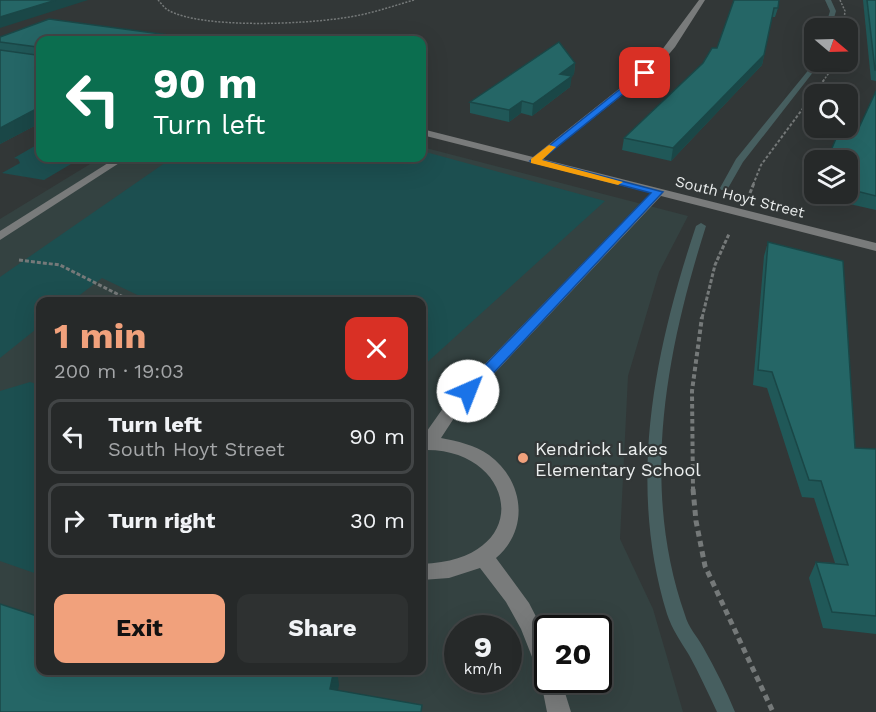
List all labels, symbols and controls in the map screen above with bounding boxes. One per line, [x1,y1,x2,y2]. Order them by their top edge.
north arrow [804,18,858,72]
map controls [804,18,858,204]
pin [619,47,670,98]
icon: arrive [628,56,661,89]
text: 90 m [153,59,257,108]
icon: left [54,60,132,138]
button: search [804,84,858,138]
text: Turn left [153,109,265,141]
button: layers [804,150,858,204]
street label: South Hoyt Street [674,172,807,222]
text: 1 min [54,315,146,357]
button: close [345,317,408,380]
text: 200 m · 19:03 [54,359,184,383]
position arrow [436,359,500,423]
text: Turn left [108,412,202,437]
icon: left [57,420,90,453]
text: 90 m [349,424,405,449]
text: South Hoyt Street [108,437,285,461]
place label: Kendrick Lakes Elementary School [535,438,701,480]
marker: Kendrick Lakes Elementary School [516,451,530,465]
icon: right [57,504,90,537]
text: Turn right [108,508,215,533]
text: 30 m [350,508,405,533]
button: Exit [54,594,225,663]
button: Share [237,594,408,663]
speed limit sign: 20 [534,615,612,693]
text: 9 [474,629,492,664]
text: km/h [464,660,502,678]

